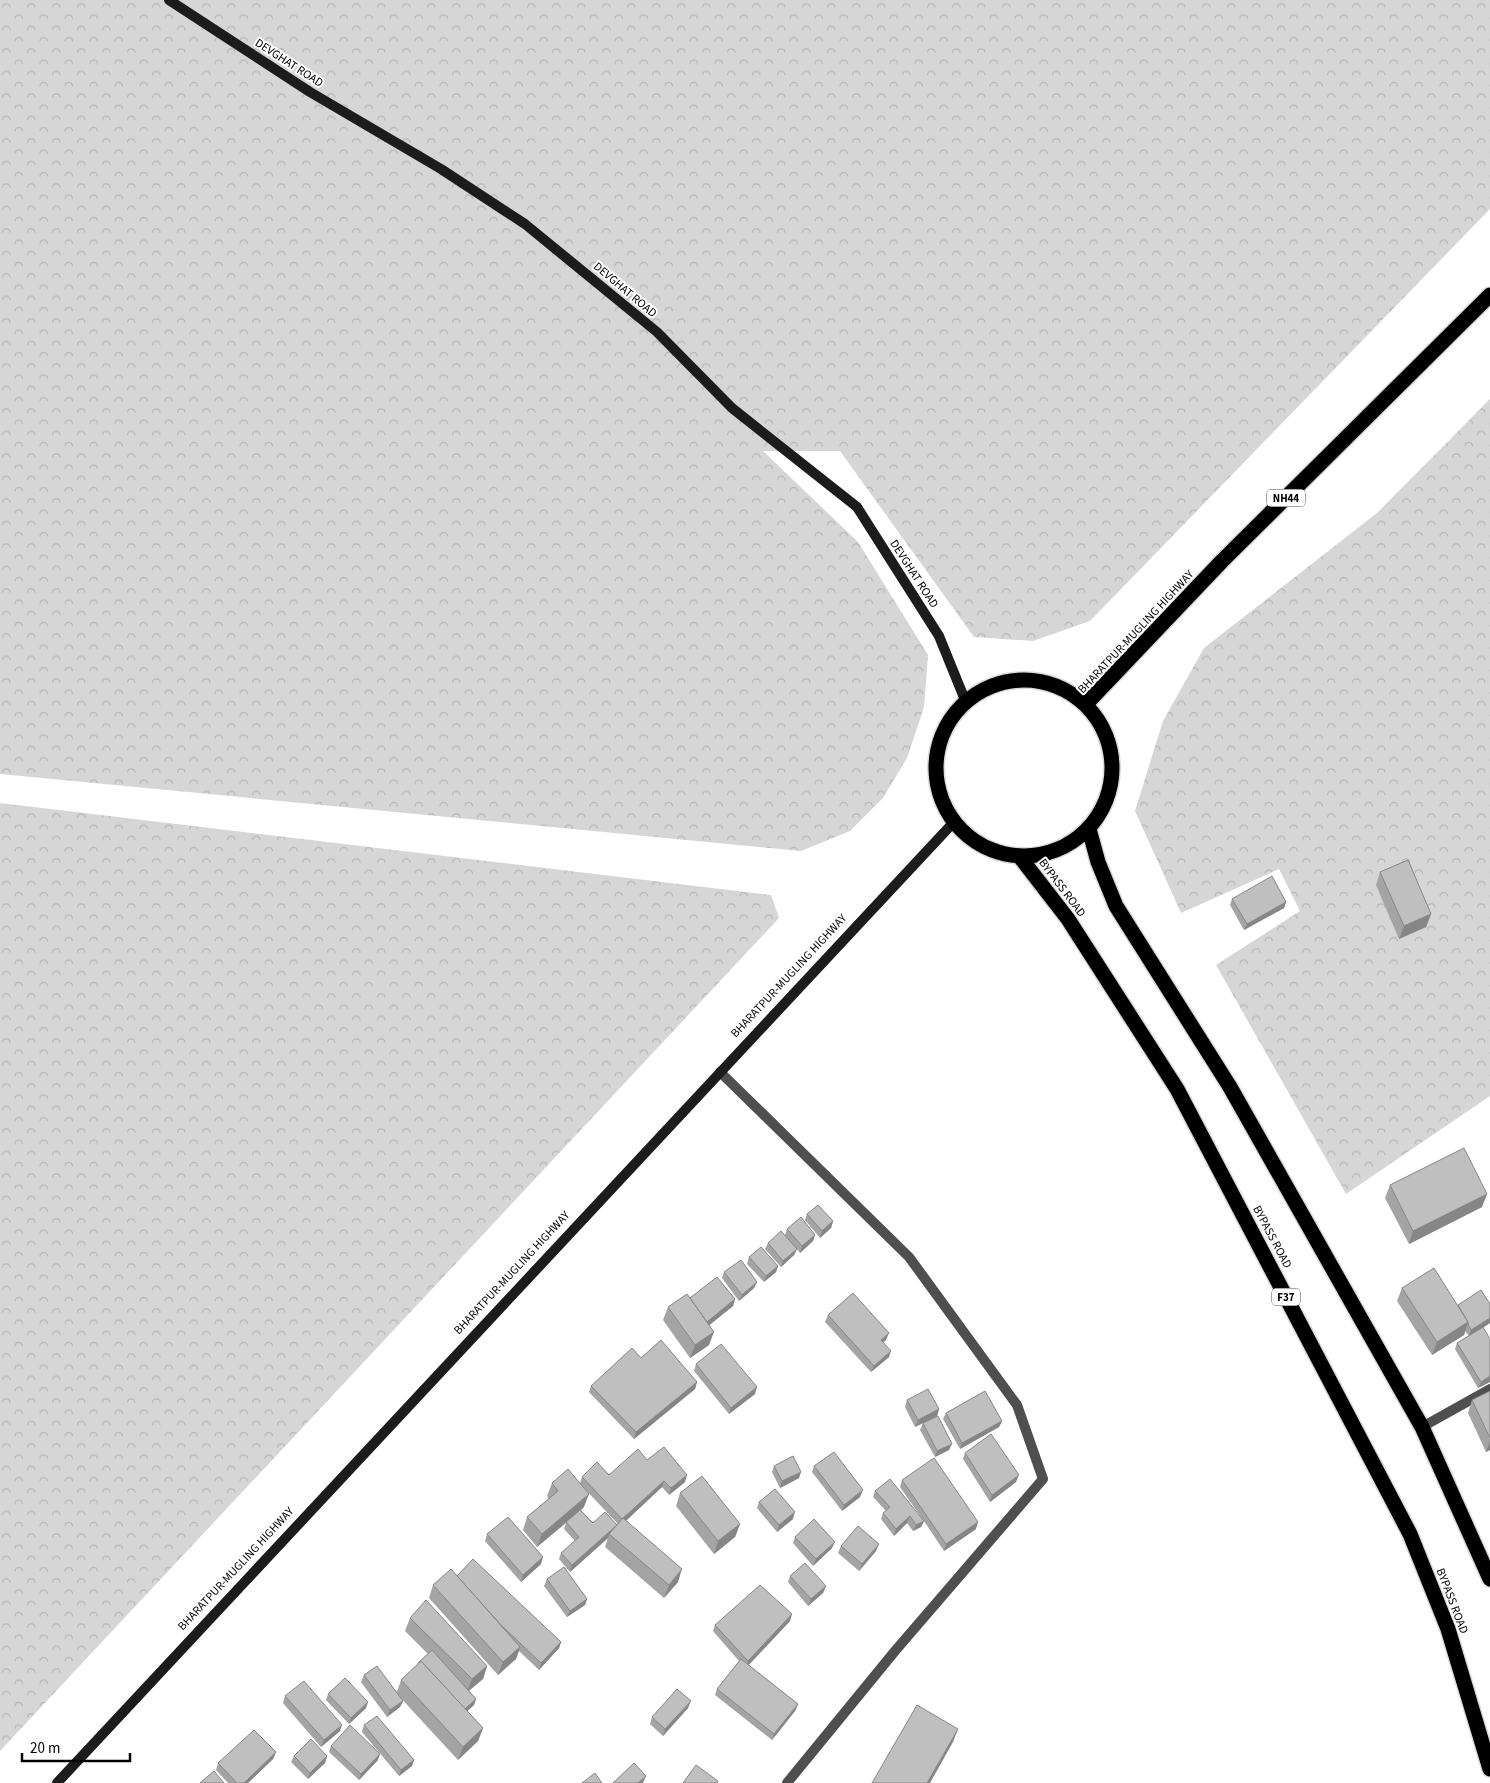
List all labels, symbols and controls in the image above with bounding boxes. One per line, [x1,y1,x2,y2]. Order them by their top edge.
street label: DEVGHAT ROAD [252,35,326,91]
street label: DEVGHAT ROAD [590,258,660,322]
road number: NH44 [1267,489,1305,506]
street label: DEVGHAT ROAD [886,537,942,611]
street label: BHARATPUR-MUGLING HIGHWAY [1074,566,1198,698]
street label: BYPASS ROAD [1034,855,1090,921]
street label: BHARATPUR-MUGLING HIGHWAY [727,910,851,1042]
street label: BYPASS ROAD [1248,1203,1296,1271]
street label: BHARATPUR-MUGLING HIGHWAY [450,1207,574,1339]
road number: F37 [1272,1288,1300,1305]
street label: BHARATPUR-MUGLING HIGHWAY [174,1503,298,1635]
street label: BYPASS ROAD [1432,1566,1472,1636]
scale bar [22,1730,130,1762]
text: 20 m [30,1738,60,1759]

